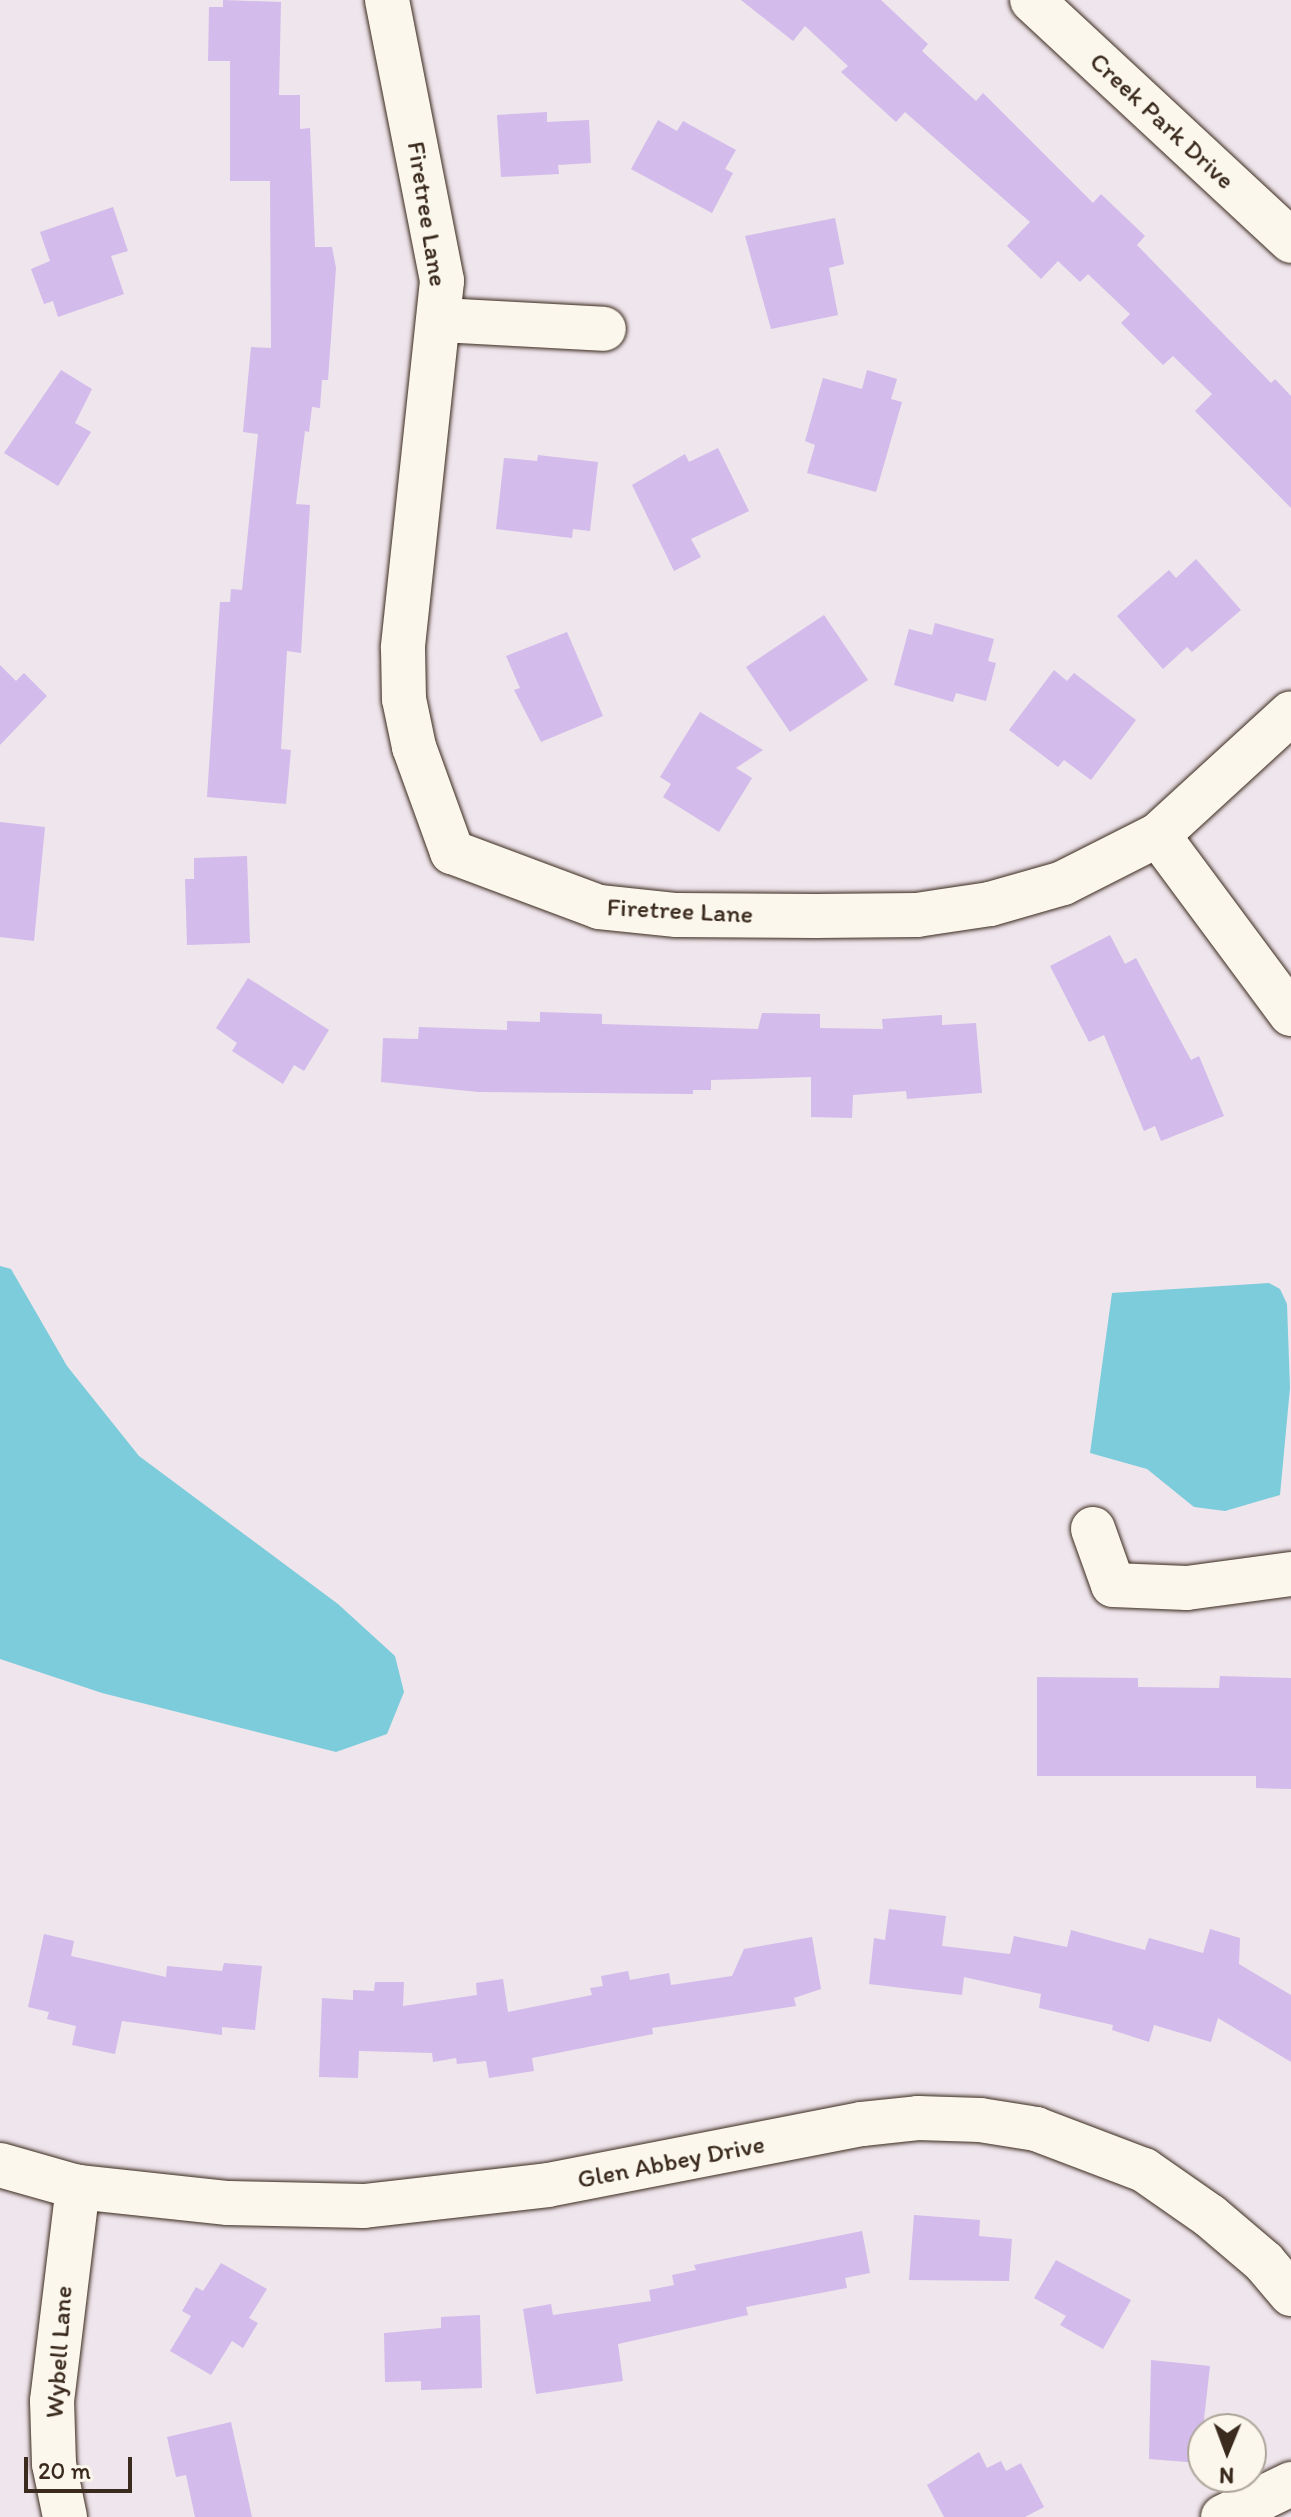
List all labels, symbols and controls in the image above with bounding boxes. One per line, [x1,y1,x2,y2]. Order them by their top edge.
street label: Creek Park Drive [1083,46,1241,196]
street label: Firetree Lane [400,139,454,289]
street label: Firetree Lane [606,892,754,930]
street label: Glen Abbey Drive [575,2129,767,2195]
street label: Wybell Lane [39,2284,79,2420]
north arrow [1187,2413,1267,2493]
scale bar [28,2441,136,2491]
text: 20 m [38,2456,91,2485]
text: N [1219,2462,1234,2489]

